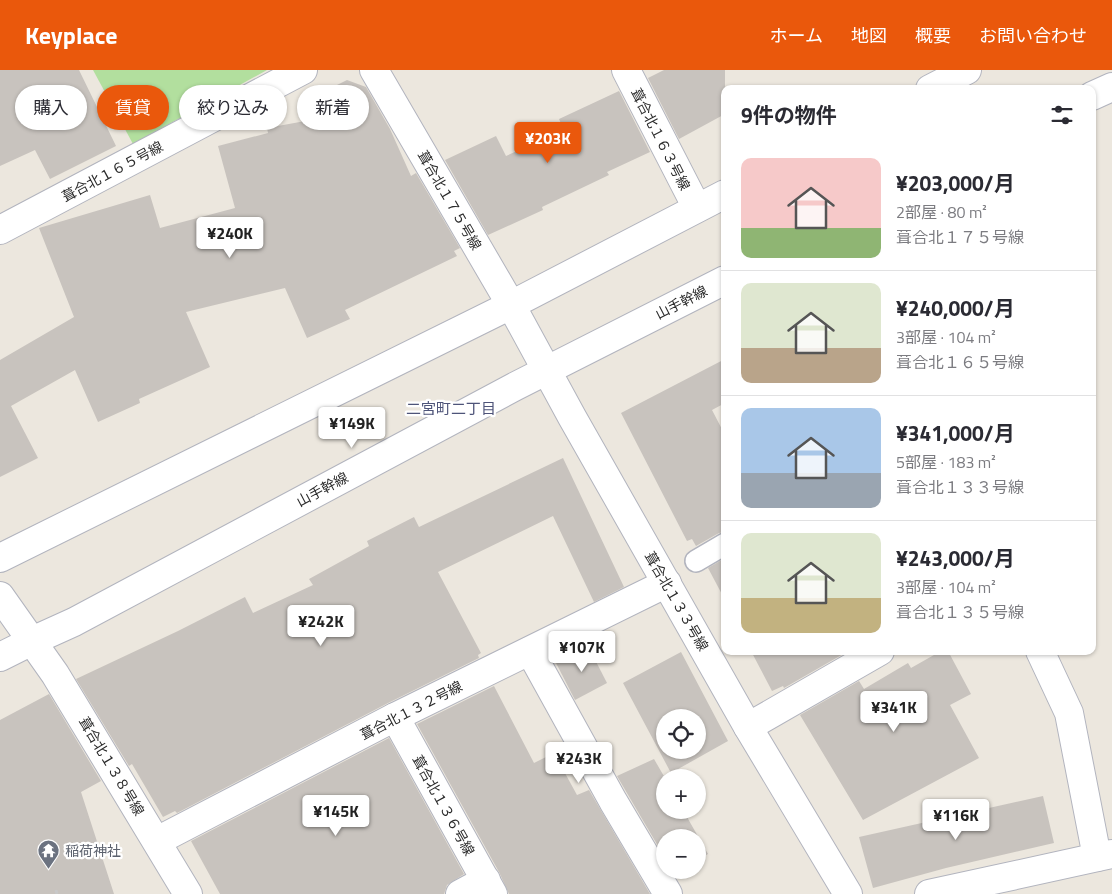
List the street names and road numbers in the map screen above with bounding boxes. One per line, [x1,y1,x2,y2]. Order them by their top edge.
street label: 葺合北１６３号線 [626,84,696,194]
street label: 葺合北１６５号線 [58,135,166,207]
street label: 葺合北１７５号線 [413,146,487,254]
street label: 山手幹線 [651,280,711,324]
street label: 山手幹線 [292,467,352,511]
street label: 葺合北１３３号線 [640,547,714,655]
street label: 葺合北１３２号線 [356,675,466,745]
street label: 葺合北１３８号線 [74,713,150,819]
street label: 葺合北１３６号線 [408,751,480,859]

